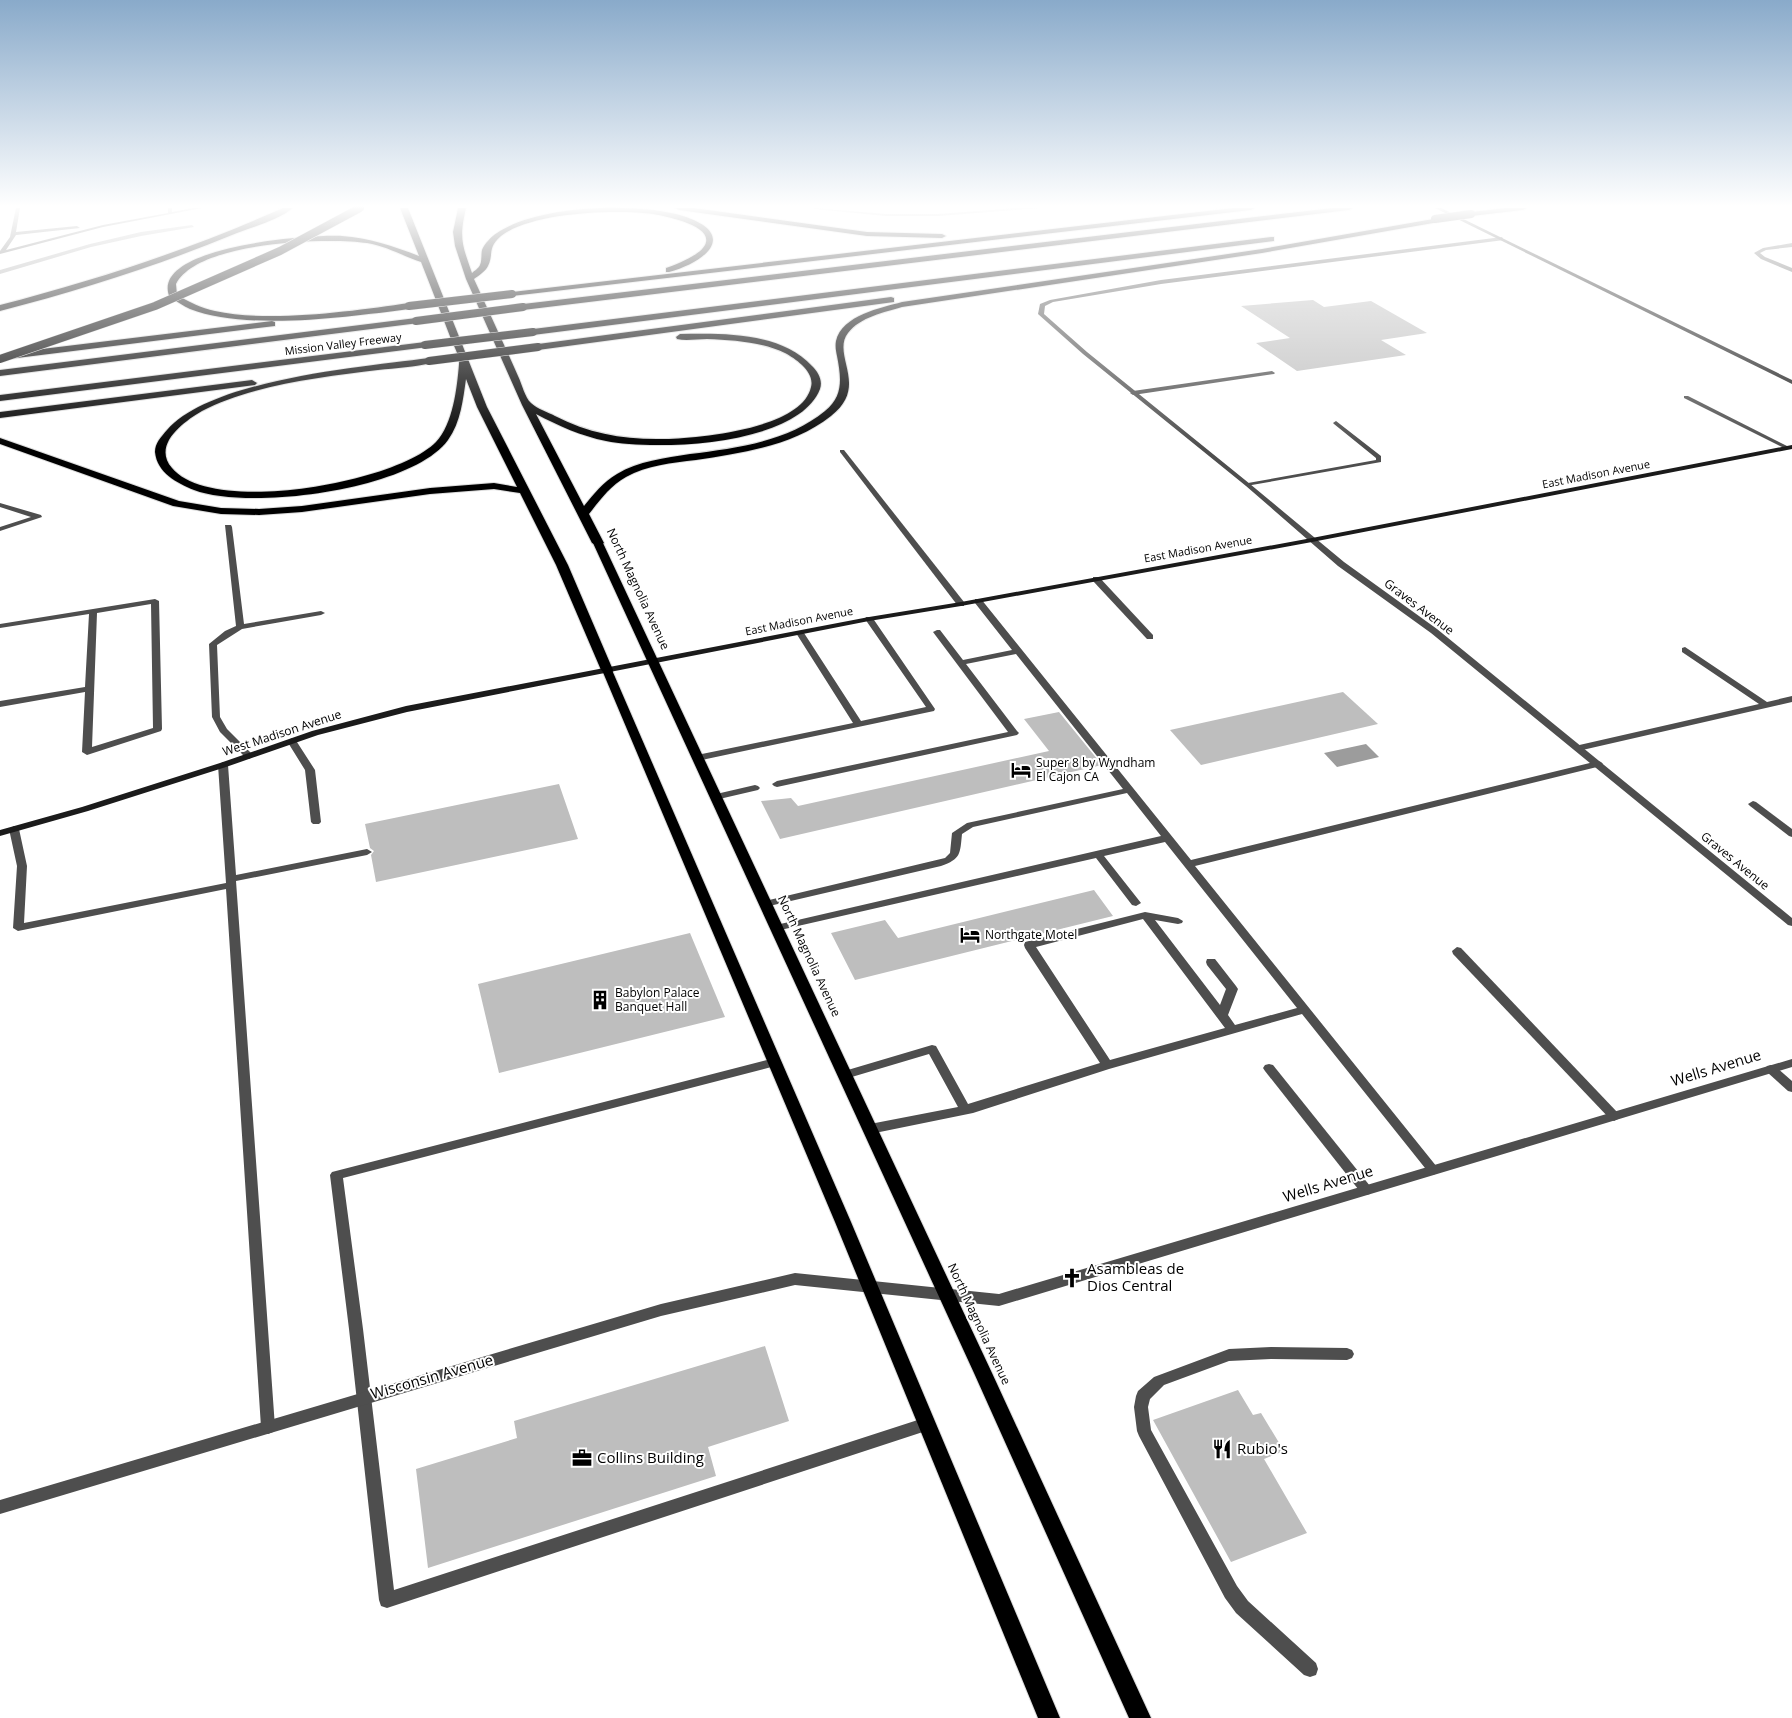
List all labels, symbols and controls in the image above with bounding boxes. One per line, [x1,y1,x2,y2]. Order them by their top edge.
street label: Mission Valley Freeway [284,329,403,358]
street label: East Madison Avenue [1541,456,1651,491]
street label: North Magnolia Avenue [603,525,674,652]
street label: East Madison Avenue [1143,532,1253,565]
street label: Graves Avenue [1381,575,1458,639]
street label: East Madison Avenue [744,603,854,638]
street label: West Madison Avenue [220,705,344,760]
place label: Super 8 by Wyndham El Cajon CA [1036,754,1155,785]
hotel icon: Super 8 by Wyndham El Cajon CA [1010,759,1032,781]
street label: Graves Avenue [1697,828,1773,894]
street label: North Magnolia Avenue [774,892,845,1019]
hotel icon: Northgate Motel [959,924,981,946]
place label: Northgate Motel [985,926,1077,943]
place label: Babylon Palace Banquet Hall [615,984,700,1015]
building icon: Babylon Palace Banquet Hall [589,989,611,1011]
street label: Wells Avenue [1668,1044,1763,1090]
street label: Wells Avenue [1280,1160,1375,1206]
place label: Asambleas de Dios Central [1087,1258,1184,1295]
street label: North Magnolia Avenue [944,1260,1015,1387]
church icon: Asambleas de Dios Central [1061,1267,1083,1289]
street label: Wisconsin Avenue [368,1349,495,1403]
restaurant icon: Rubio's [1211,1438,1233,1460]
place label: Rubio's [1237,1438,1288,1458]
office icon: Collins Building [571,1447,593,1469]
place label: Collins Building [597,1447,704,1467]

